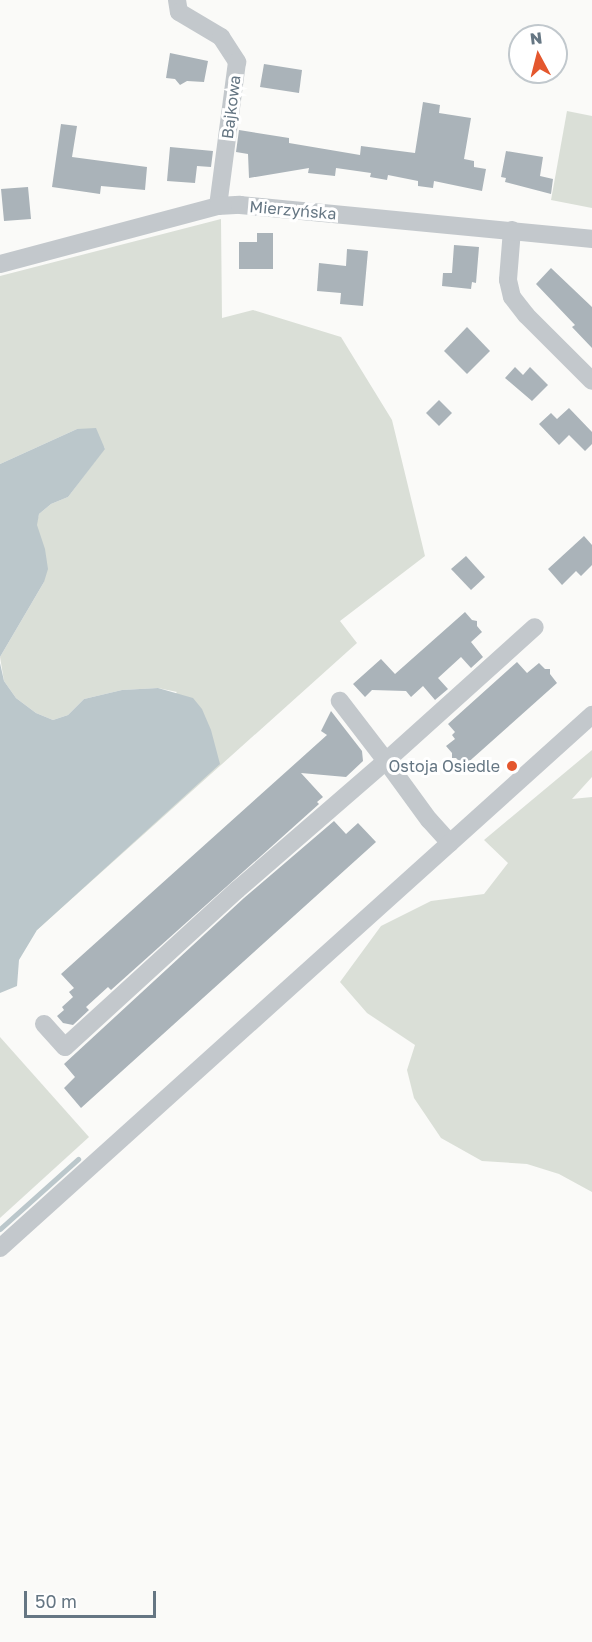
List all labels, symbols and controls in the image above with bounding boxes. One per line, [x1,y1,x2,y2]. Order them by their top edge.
north arrow [508,24,568,84]
text: N [529,27,543,49]
street label: Bajkowa [218,74,244,140]
street label: Mierzyńska [249,197,337,223]
place label: Ostoja Osiedle [388,756,500,776]
marker: Ostoja Osiedle [505,759,519,773]
scale bar [27,1579,159,1617]
text: 50 m [35,1590,77,1612]

